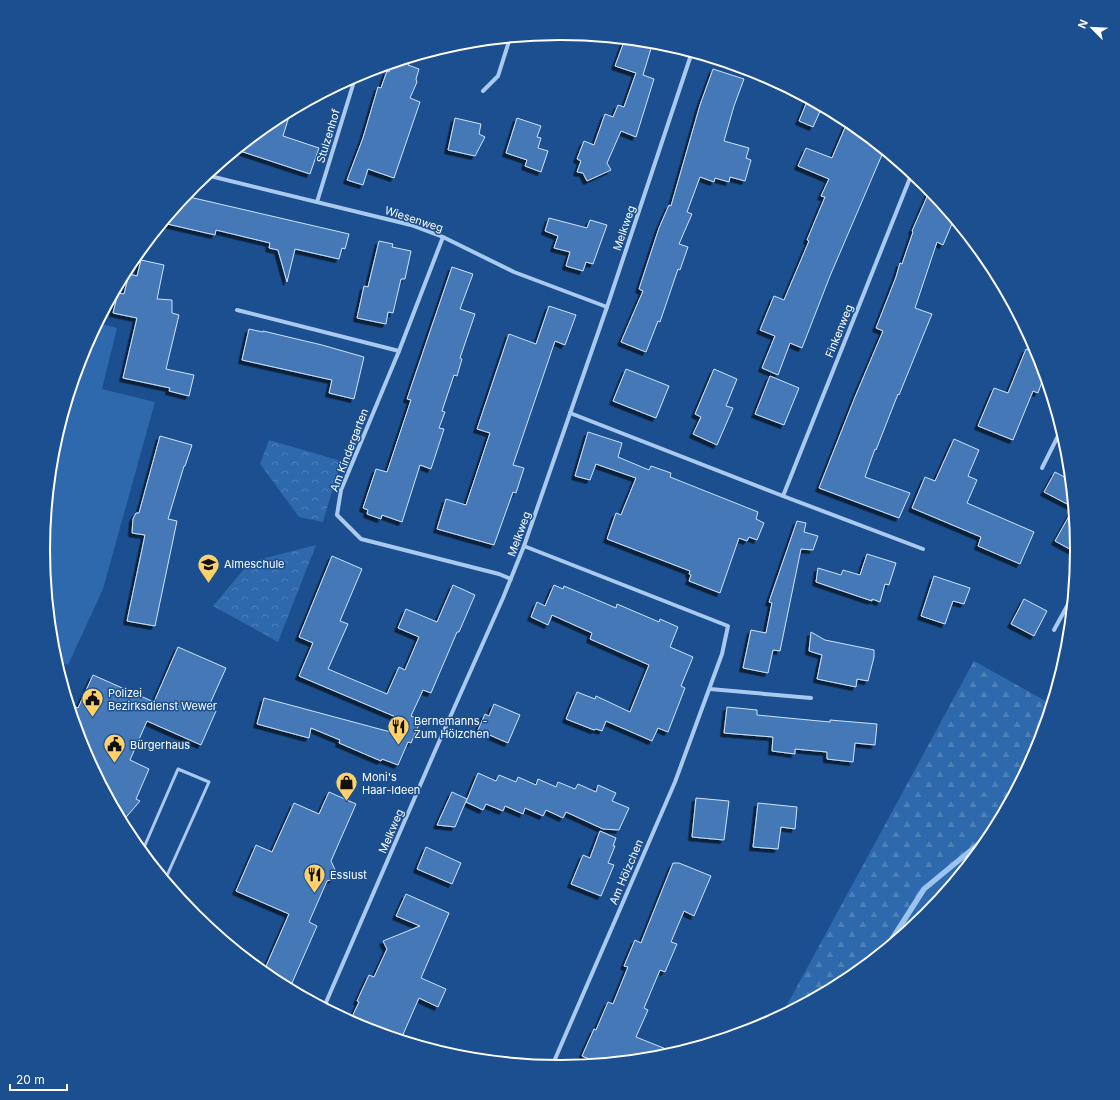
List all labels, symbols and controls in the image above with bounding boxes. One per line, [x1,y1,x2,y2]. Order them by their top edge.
north arrow [1072,8,1112,48]
text: N [1075,17,1091,31]
street label: Stulzenhof [313,107,343,165]
street label: Wiesenweg [383,203,445,235]
street label: Melkweg [610,203,638,253]
street label: Finkenweg [822,302,856,360]
street label: Am Kindergarten [327,407,371,493]
street label: Melkweg [504,510,534,558]
school or university icon: Almeschule [196,551,222,584]
place label: Almeschule [224,557,284,571]
public building icon: Polizei Bezirksdienst Wewer [79,686,105,719]
place label: Polizei Bezirksdienst Wewer [108,686,217,713]
restaurant icon: Bernemanns - Zum Hölzchen [386,714,412,747]
place label: Bernemanns - Zum Hölzchen [414,714,489,741]
public building icon: Bürgerhaus [102,732,128,765]
place label: Bürgerhaus [130,738,190,752]
shop icon: Moni's Haar-Ideen [334,770,360,803]
place label: Moni's Haar-Ideen [362,770,420,797]
street label: Melkweg [375,807,407,855]
street label: Am Hölzchen [606,837,646,907]
restaurant icon: Esslust [302,862,328,895]
place label: Esslust [330,868,367,882]
scale bar [10,1066,67,1092]
text: 20 m [16,1072,45,1087]

